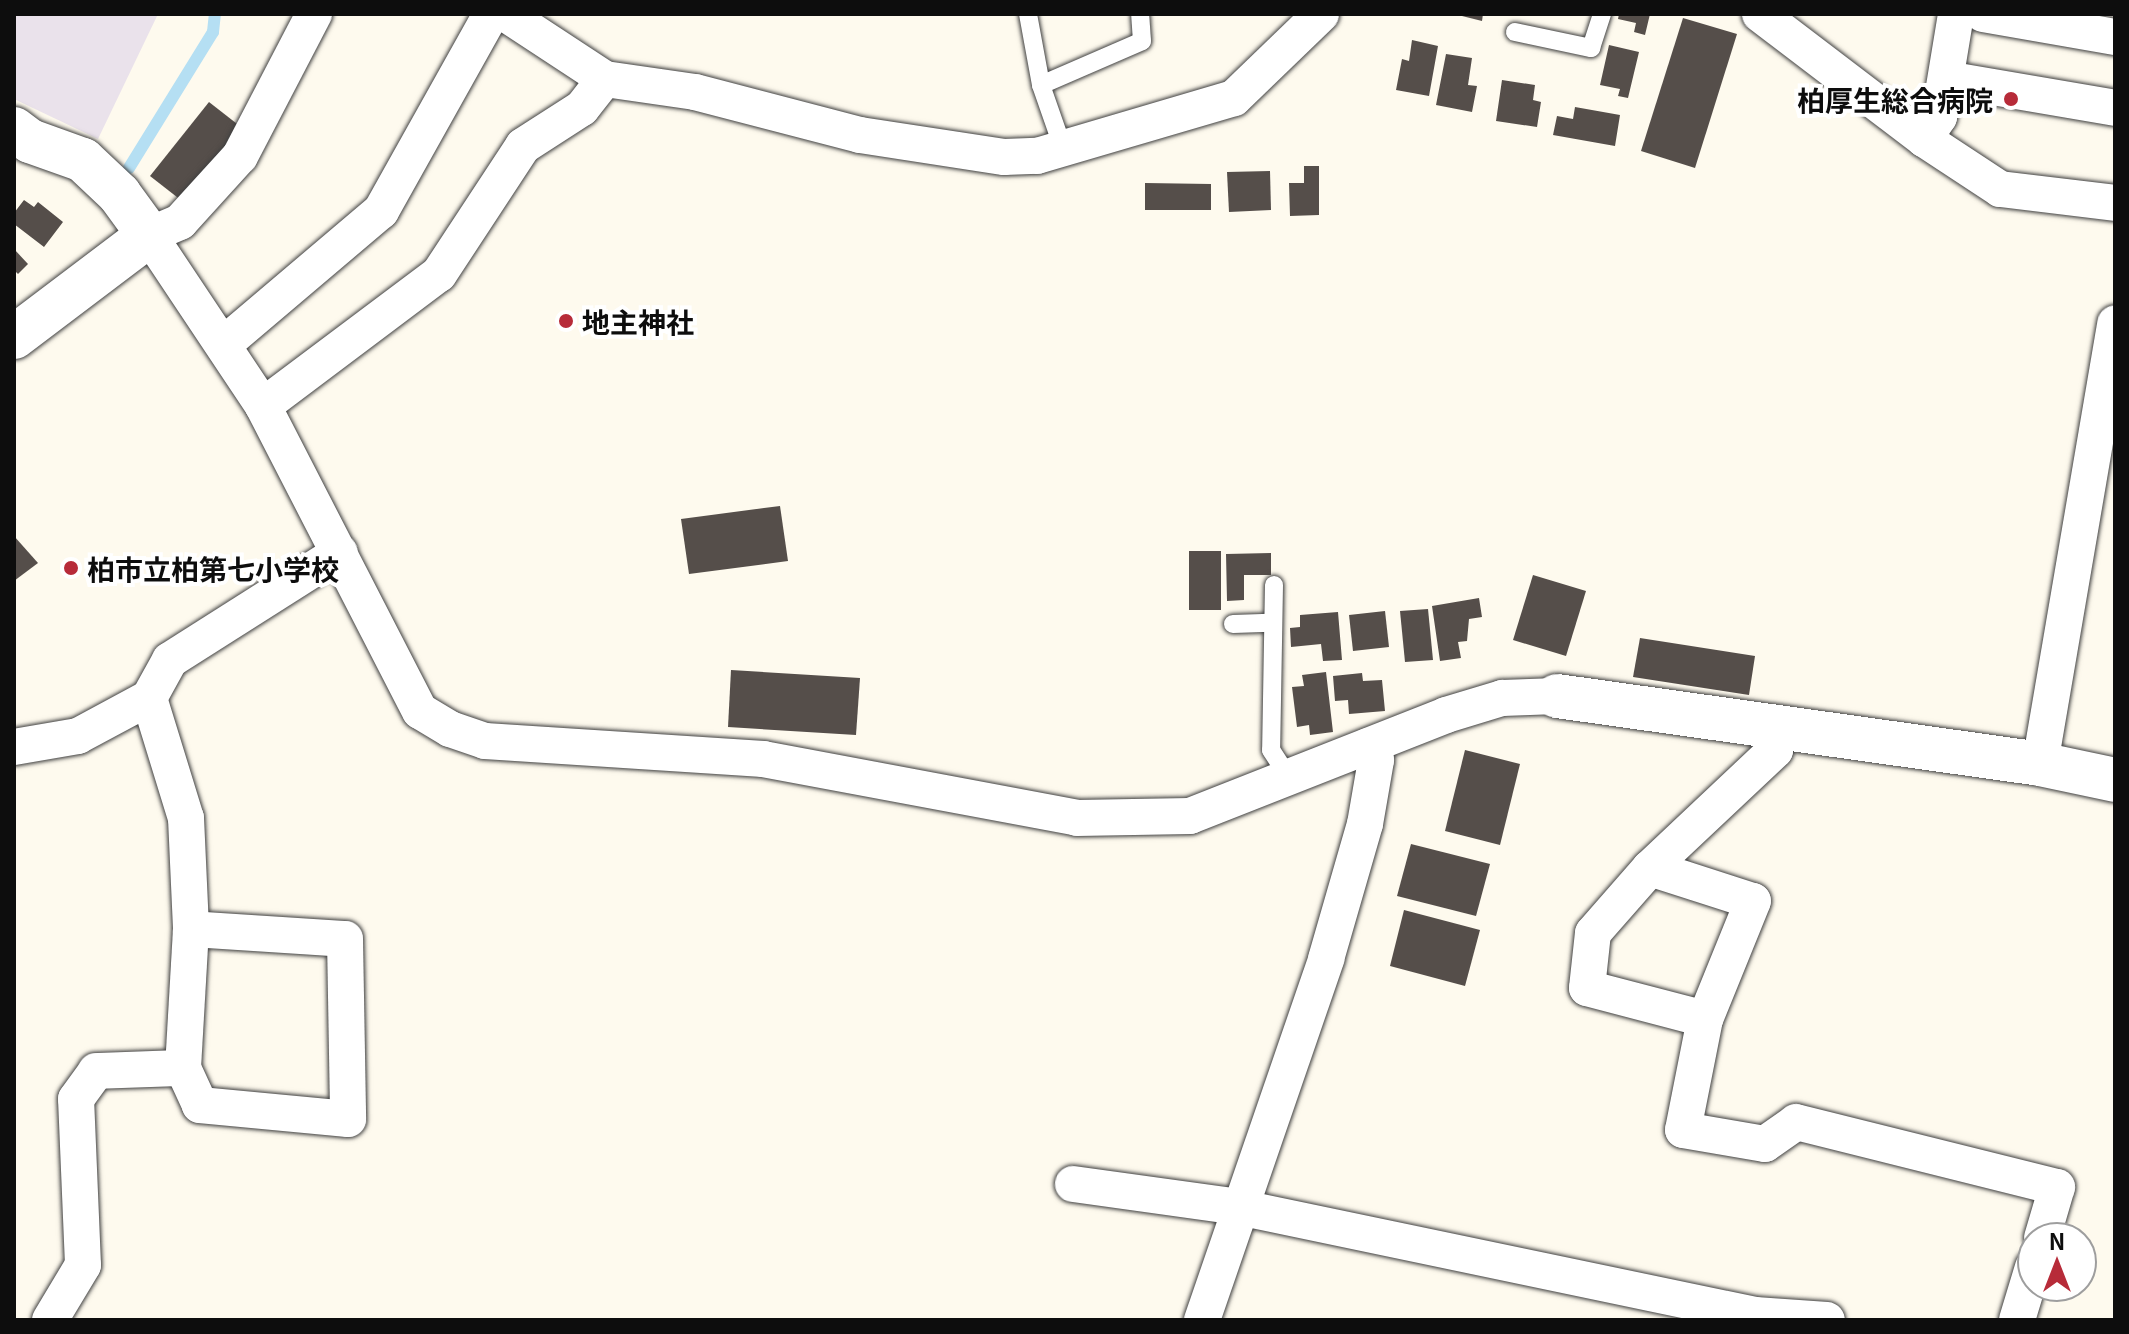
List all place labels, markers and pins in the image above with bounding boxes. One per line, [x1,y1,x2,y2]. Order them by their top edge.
place label: 柏厚生総合病院 [1797,82,1993,116]
marker: 柏厚生総合病院 [2000,88,2022,110]
place label: 地主神社 [582,304,694,338]
marker: 地主神社 [557,312,575,330]
place label: 柏市立柏第七小学校 [87,551,339,585]
marker: 柏市立柏第七小学校 [62,559,80,577]

